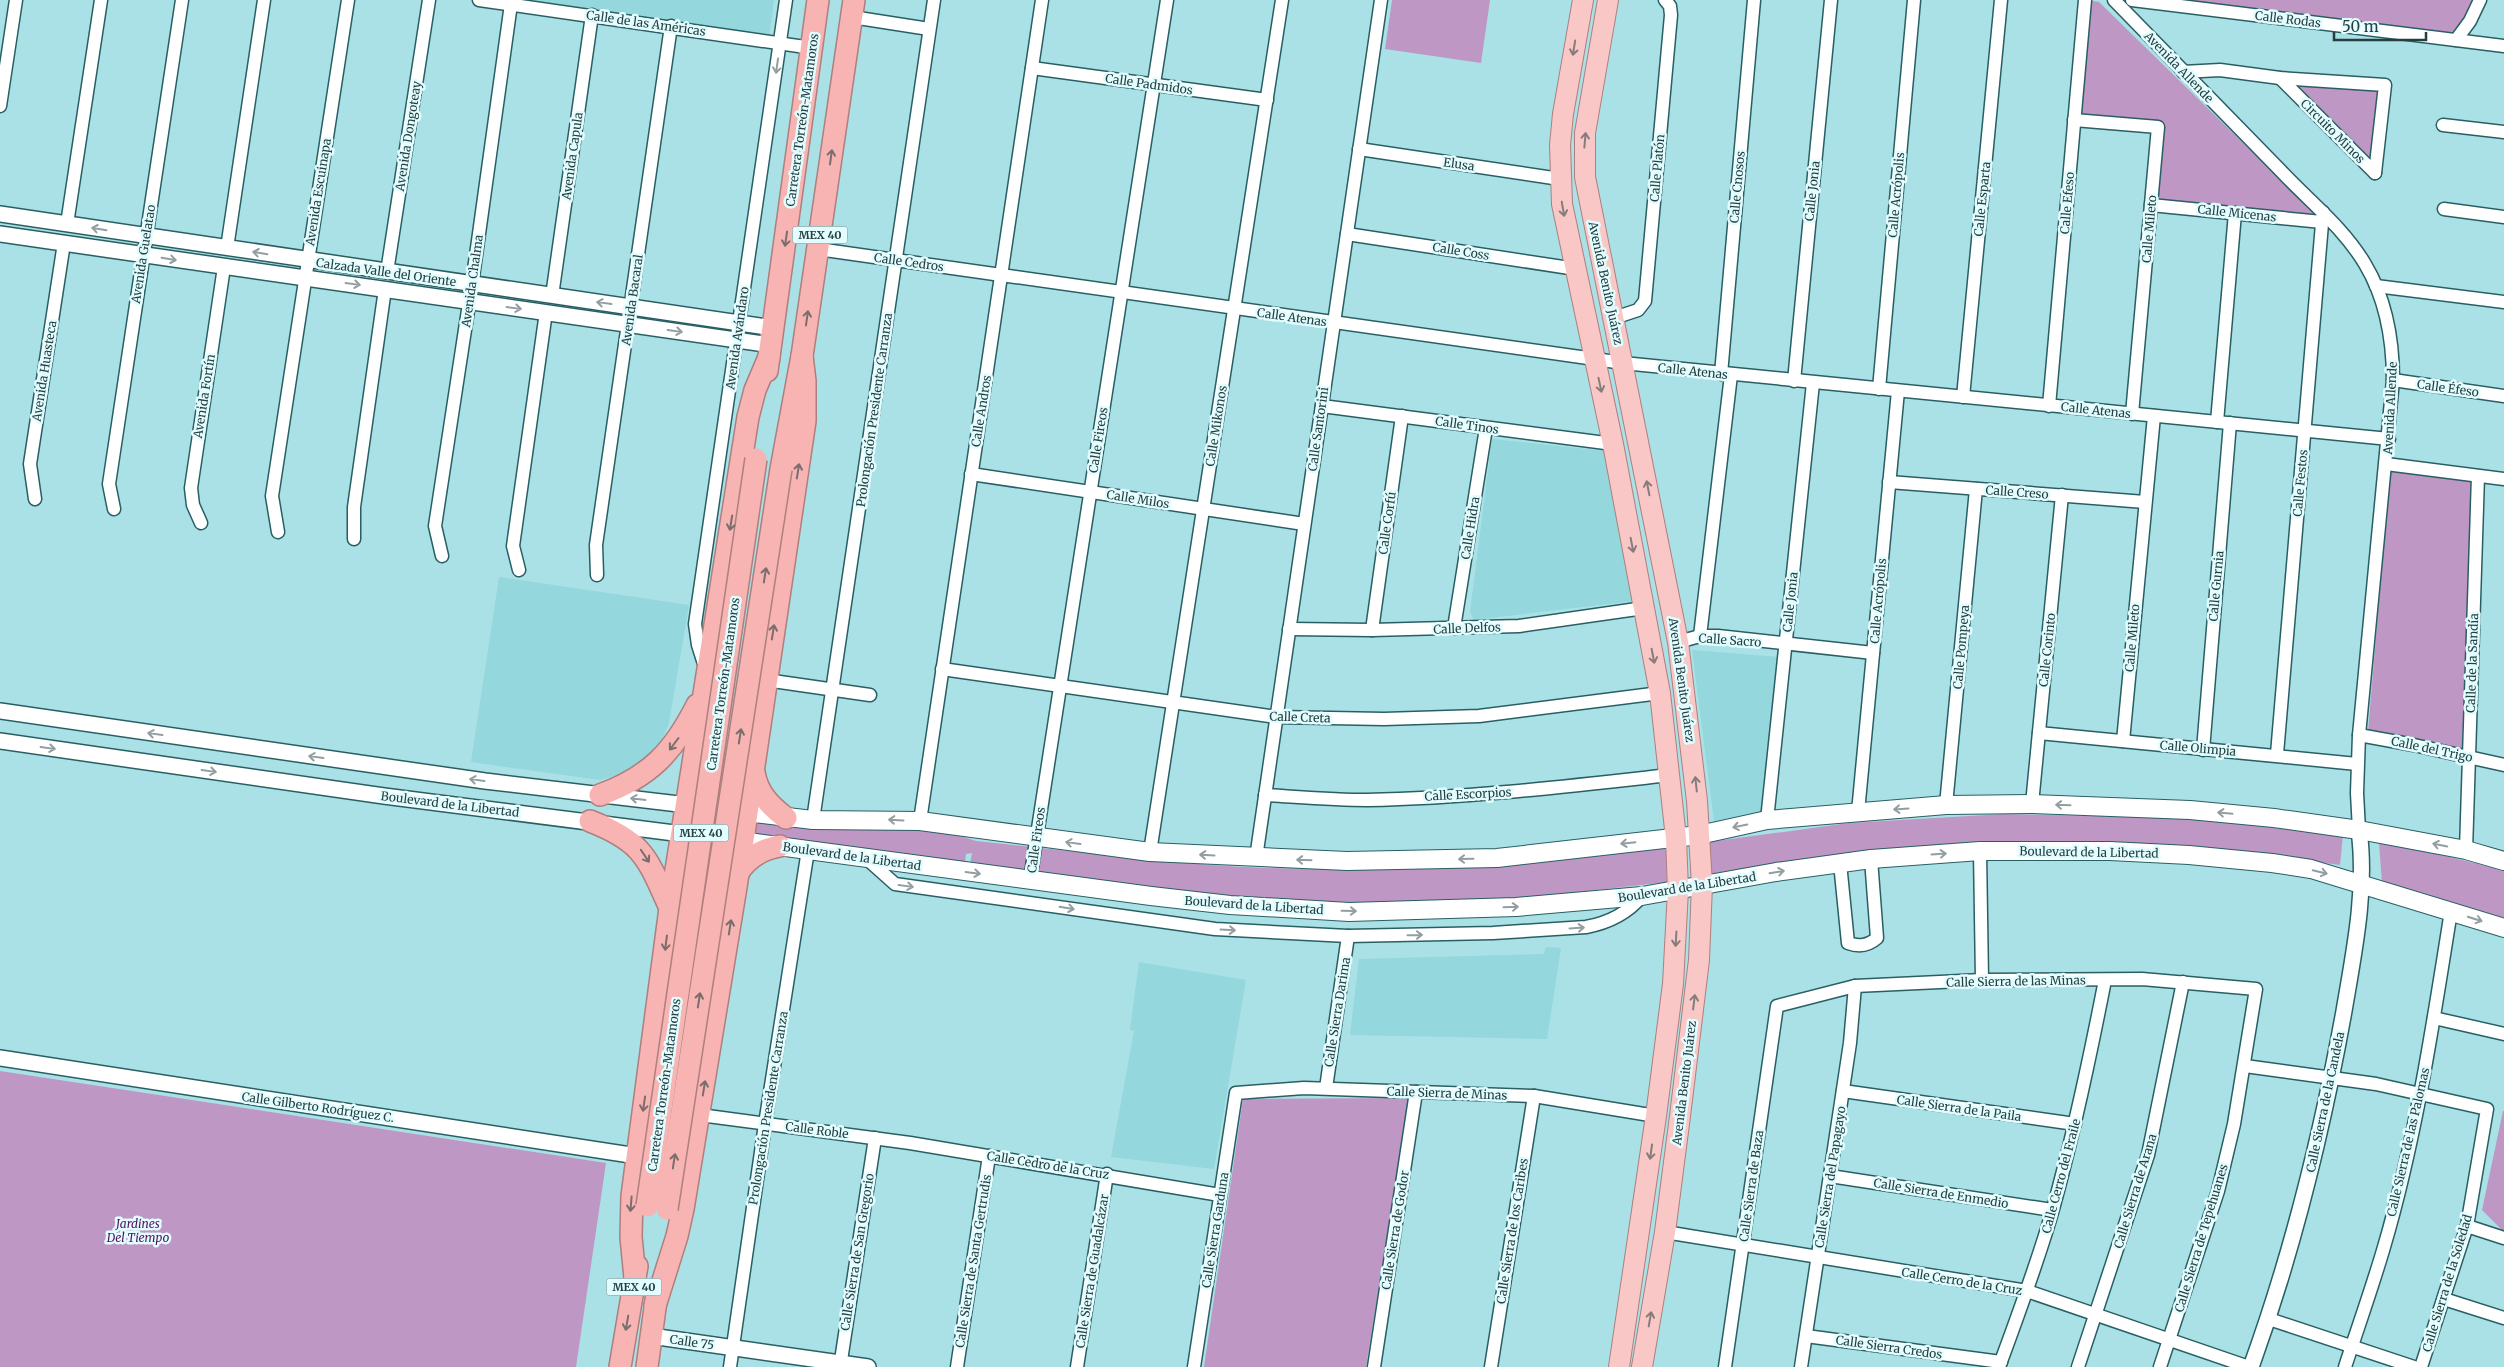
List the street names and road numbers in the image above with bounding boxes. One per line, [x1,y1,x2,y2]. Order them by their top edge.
street label: Calle de las Américas [585,7,707,39]
street label: Calle Rodas [2254,8,2322,30]
street label: Avenida Allende [2141,28,2217,106]
street label: Carretera Torreón-Matamoros [782,32,822,208]
street label: Calle Padmidos [1104,70,1194,98]
street label: Avenida Dongoteay [392,80,424,193]
street label: Circuito Minos [2298,96,2368,166]
street label: Avenida Capula [558,111,586,202]
street label: Calle Platón [1647,133,1667,203]
street label: Avenida Escuinapa [302,137,334,248]
street label: Calle Cnosos [1726,150,1748,224]
street label: Calle Acrópolis [1885,152,1907,238]
street label: Elusa [1442,154,1476,174]
street label: Calle Jonia [1801,160,1823,222]
street label: Calle Esparta [1971,160,1993,237]
street label: Calle Efeso [2057,171,2077,235]
street label: Calle Mileto [2139,194,2159,264]
street label: Calle Micenas [2197,201,2277,225]
street label: Avenida Guelatao [128,204,158,305]
street label: Avenida Benito Juárez [1585,219,1626,346]
road number: MEX 40 [792,226,848,244]
street label: Avenida Chalma [458,233,486,329]
street label: Calle Coss [1431,239,1491,263]
street label: Calle Cedros [873,250,945,274]
street label: Avenida Bacaral [618,253,646,348]
street label: Calzada Valle del Oriente [315,255,457,289]
street label: Avenida Avándaro [722,286,752,391]
street label: Calle Atenas [1256,305,1328,329]
street label: Prolongación Presidente Carranza [853,311,895,508]
street label: Avenida Huasteca [28,319,59,423]
street label: Avenida Fortín [190,353,218,440]
street label: Calle Atenas [1657,360,1729,382]
street label: Avenida Allende [2380,361,2400,456]
street label: Calle Andros [968,374,994,448]
street label: Calle Éfeso [2416,376,2480,400]
street label: Calle Mikonos [1202,384,1230,468]
street label: Calle Santorini [1305,386,1331,472]
street label: Calle Atenas [2060,399,2132,421]
street label: Calle Fireos [1085,406,1111,474]
street label: Calle Tinos [1434,413,1500,437]
street label: Calle Festos [2290,449,2310,517]
street label: Calle Creso [1985,482,2049,502]
street label: Calle Milos [1106,487,1171,511]
street label: Calle Corfú [1375,490,1399,555]
street label: Calle Hidra [1458,495,1482,560]
street label: Calle Gurnia [2205,550,2227,622]
street label: Calle Acrópolis [1867,558,1889,644]
street label: Calle Jonia [1779,571,1801,633]
street label: Carretera Torreón-Matamoros [703,596,743,772]
street label: Calle Mileto [2122,603,2142,673]
street label: Calle Pompeya [1950,604,1972,690]
street label: Calle Corinto [2036,612,2058,688]
street label: Calle de la Sandía [2463,612,2481,713]
street label: Avenida Benito Juárez [1666,616,1698,744]
street label: Calle Delfos [1433,619,1501,637]
street label: Calle Sacro [1698,630,1762,650]
street label: Calle Creta [1269,708,1331,726]
street label: Calle del Trigo [2390,733,2474,765]
street label: Calle Olimpia [2159,737,2237,759]
street label: Calle Escorpios [1424,784,1512,804]
street label: Boulevard de la Libertad [380,788,520,820]
street label: Calle Fireos [1024,806,1048,874]
road number: MEX 40 [674,824,728,841]
street label: Boulevard de la Libertad [782,839,922,873]
street label: Boulevard de la Libertad [2019,843,2159,861]
street label: Boulevard de la Libertad [1617,869,1757,905]
street label: Boulevard de la Libertad [1184,893,1324,917]
street label: Calle Sierra Darima [1321,955,1353,1068]
street label: Calle Sierra de las Minas [1946,972,2086,990]
street label: Carretera Torreón-Matamoros [644,997,684,1173]
street label: Prolongación Presidente Carranza [745,1010,791,1206]
street label: Avenida Benito Juárez [1669,1019,1699,1147]
street label: Calle Sierra de la Candela [2303,1030,2347,1174]
street label: Calle Sierra de las Palomas [2384,1066,2432,1218]
street label: Calle Sierra de Minas [1386,1083,1508,1103]
street label: Calle Gilberto Rodríguez C. [241,1089,395,1125]
street label: Calle Sierra de la Paila [1896,1092,2023,1124]
street label: Calle Sierra del Papagayo [1811,1105,1849,1249]
street label: Calle Cerro del Fraile [2038,1117,2084,1235]
street label: Calle Roble [785,1119,849,1141]
street label: Calle Sierra de Baza [1736,1129,1766,1243]
street label: Calle Sierra de Arana [2110,1131,2160,1250]
street label: Calle Cedro de la Cruz [986,1148,1111,1182]
street label: Calle Sierra de los Caribes [1493,1157,1531,1305]
street label: Calle Sierra de Tepehuanes [2171,1162,2231,1314]
street label: Calle Sierra de Godor [1378,1169,1412,1291]
street label: Calle Sierra Garduna [1198,1170,1232,1289]
street label: Calle Sierra de San Gregorio [837,1172,877,1332]
street label: Calle Sierra de Santa Gertrudis [952,1173,994,1349]
street label: Calle Sierra de Enmedio [1872,1175,2010,1211]
street label: Calle Sierra de Guadalcázar [1072,1192,1112,1349]
street label: Calle Sierra de la Soledad [2419,1212,2475,1354]
street label: Calle Cerro de la Cruz [1901,1264,2024,1298]
road number: MEX 40 [606,1278,662,1295]
street label: Calle 75 [669,1331,715,1353]
street label: Calle Sierra Credos [1835,1332,1943,1362]

